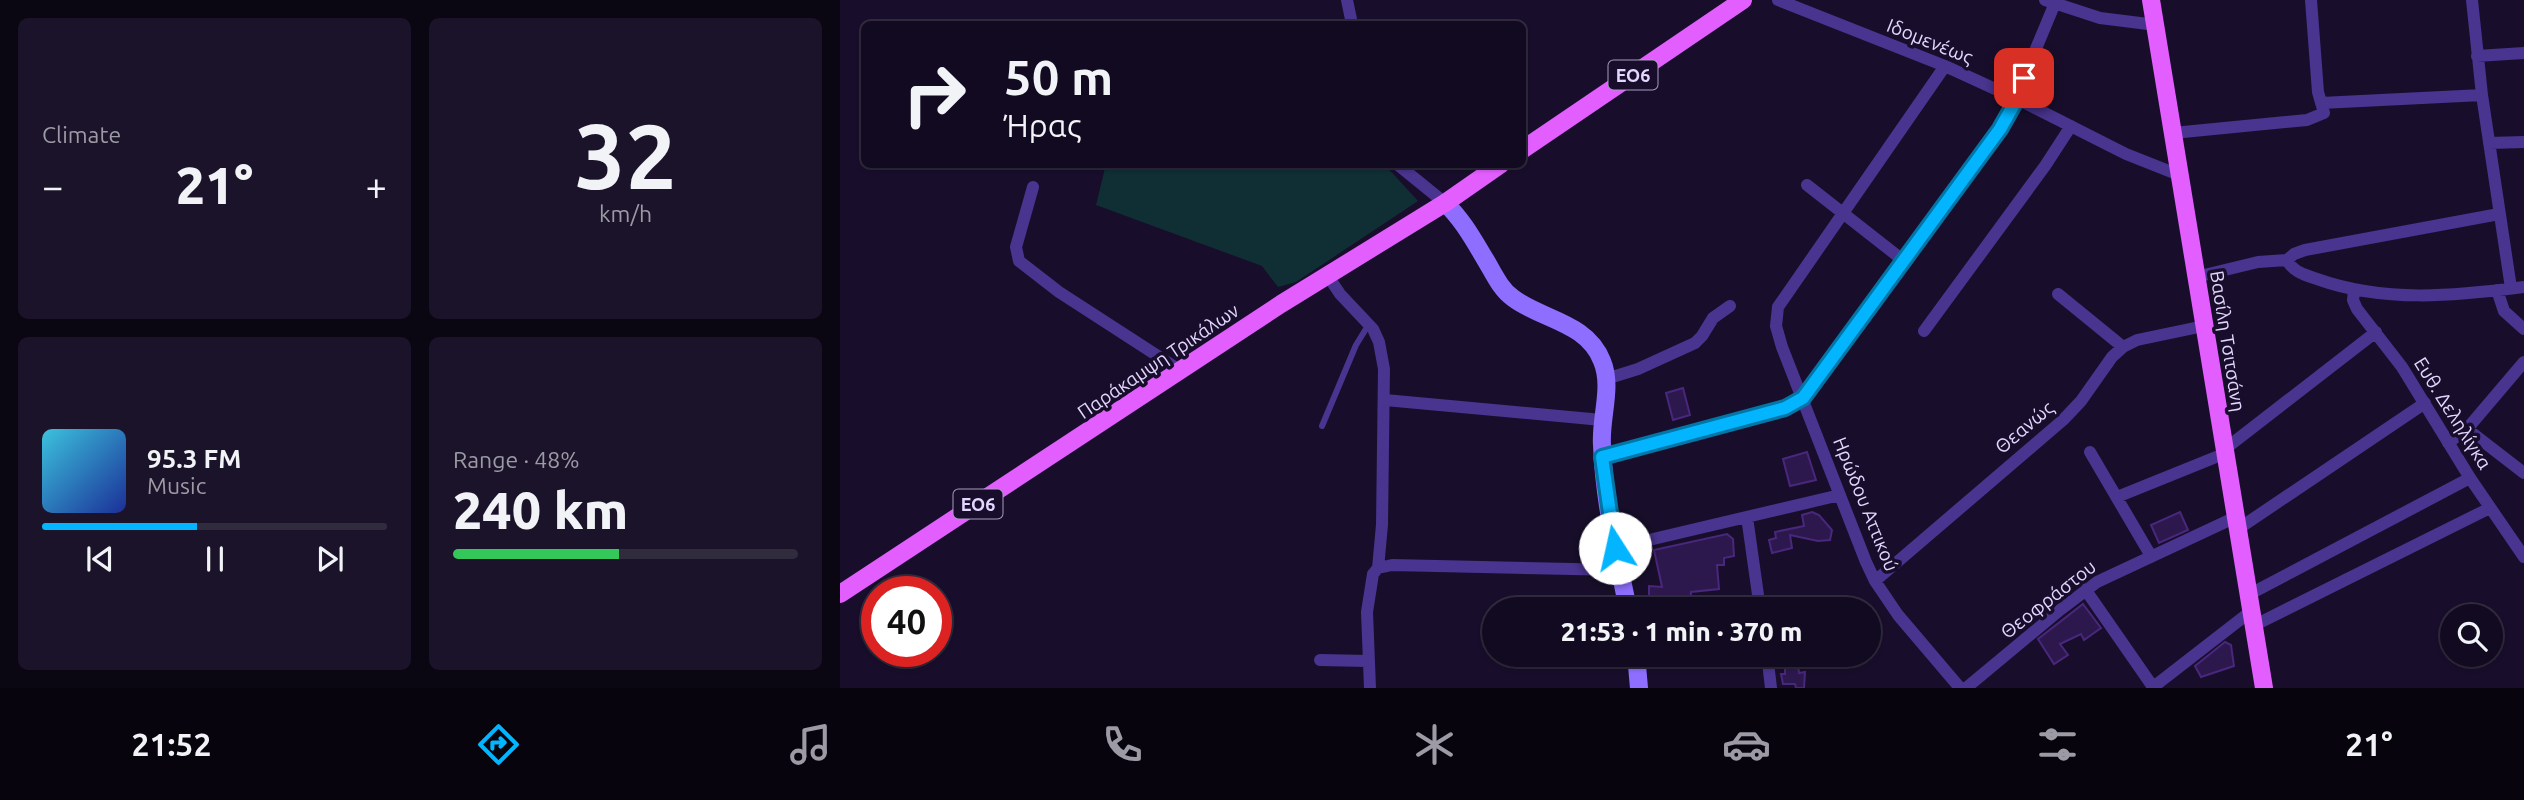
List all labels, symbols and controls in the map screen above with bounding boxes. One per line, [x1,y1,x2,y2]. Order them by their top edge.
street label: Ιδομενέως [1884,14,1976,68]
pin [1994,48,2054,108]
icon: right [889,49,980,140]
text: 50 m [1004,49,1113,104]
icon: arrive [2005,59,2043,97]
road number: ΕΟ6 [1608,60,1658,90]
text: 32 [574,104,677,206]
text: Ήρας [1004,107,1081,143]
text: Climate [42,122,121,147]
text: 21° [176,156,253,214]
text: − [42,165,63,207]
text: + [366,165,387,207]
text: km/h [599,201,652,226]
street label: Βασίλη Τσιτσάνη [2206,269,2250,413]
street label: Παράκαμψη Τρικάλων [1073,299,1243,423]
street label: Ευθ. Δεληλίγκα [2410,353,2496,473]
street label: Θεανώς [1990,396,2058,458]
street label: Ηρώδου Αττικού [1829,434,1903,574]
text: 95.3 FM [147,444,241,473]
text: Range · 48% [453,447,580,472]
text: Music [147,473,206,498]
text: 240 km [453,481,628,539]
road number: ΕΟ6 [954,490,1002,518]
position arrow [1578,511,1652,585]
icon: previous [81,540,119,578]
icon: pause [196,540,234,578]
icon: next [311,540,349,578]
street label: Θεοφράστου [1996,555,2100,643]
speed limit sign: 40 [861,576,952,667]
map controls [2440,604,2503,667]
button: search [2440,604,2503,667]
text: 21:53 · 1 min · 370 m [1561,617,1802,646]
icon: directions [474,720,523,769]
icon: music [786,720,835,769]
icon: phone [1098,720,1147,769]
icon: climate [1410,720,1459,769]
icon: car [1722,720,1771,769]
icon: filters [2033,720,2082,769]
text: 21:52 [131,726,211,762]
text: 21° [2345,726,2393,762]

